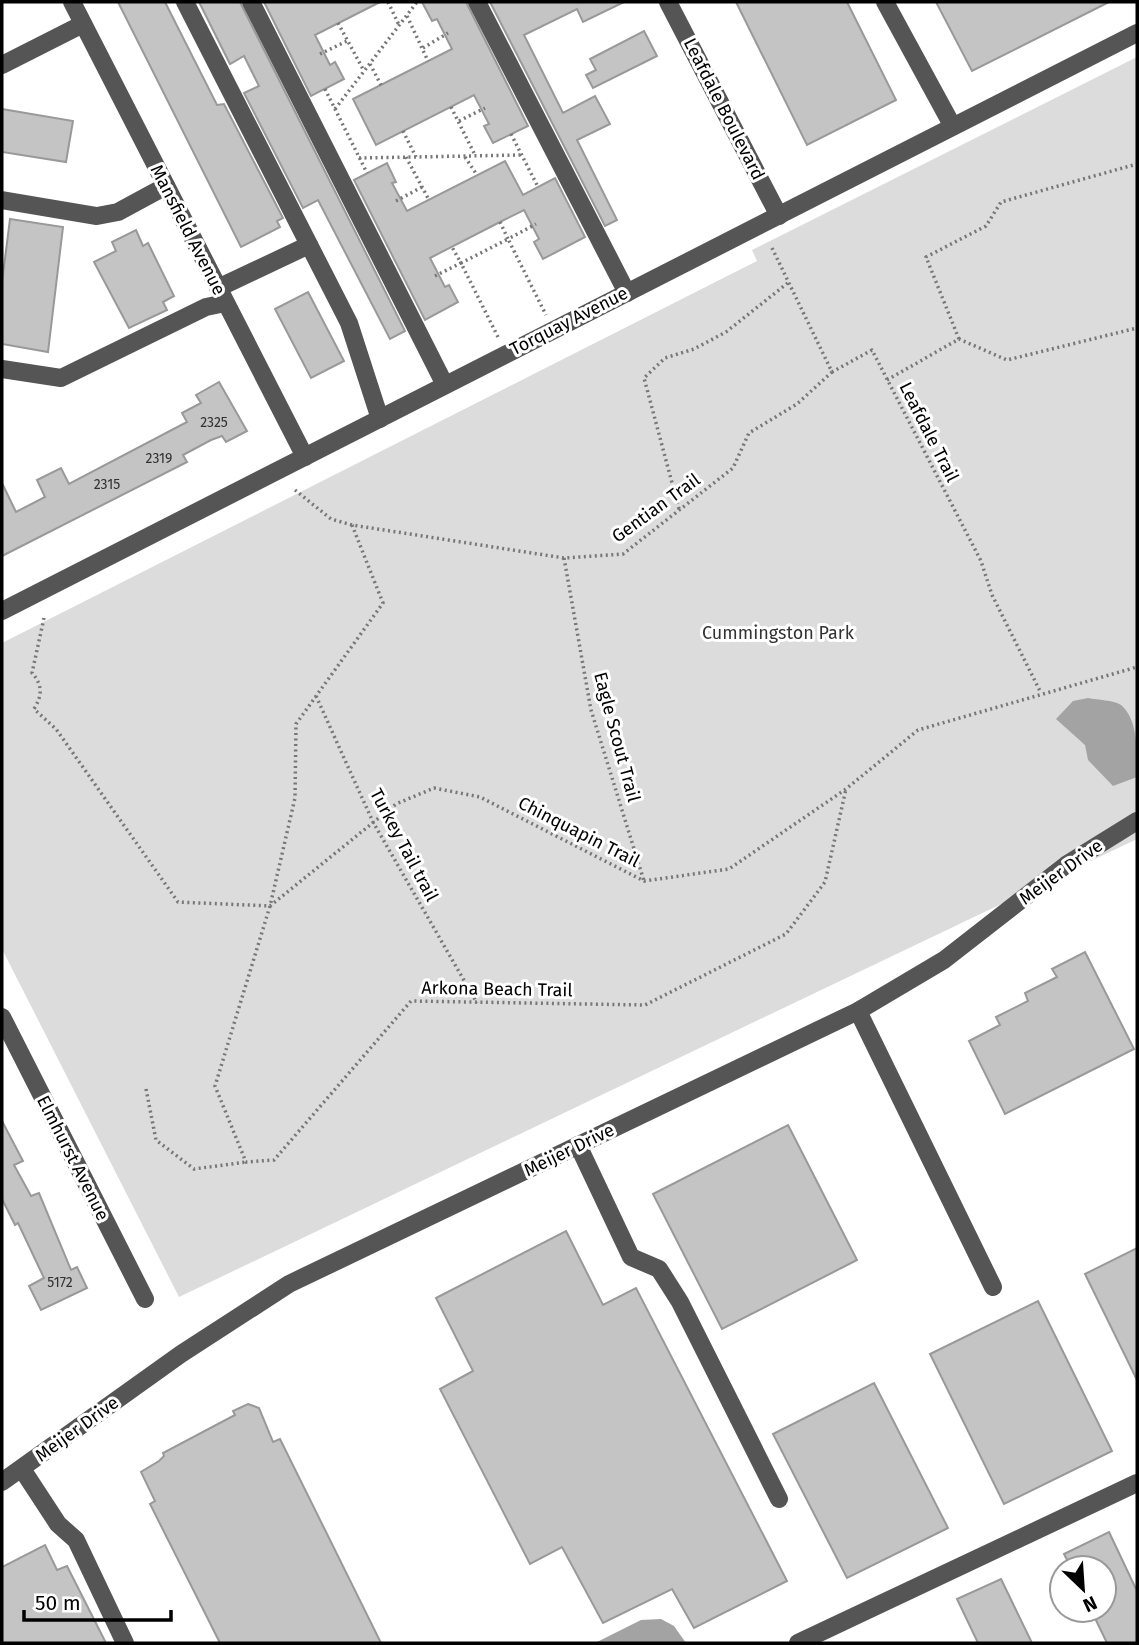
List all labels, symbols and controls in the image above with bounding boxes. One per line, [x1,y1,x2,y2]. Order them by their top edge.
street label: Leafdale Boulevard [679,34,769,184]
street label: Mansfield Avenue [146,161,230,299]
street label: Torquay Avenue [506,282,632,360]
street label: Leafdale Trail [894,378,964,486]
house number: 2325 [200,414,228,431]
house number: 2319 [146,450,172,467]
street label: Gentian Trail [608,469,704,547]
house number: 2315 [94,476,120,493]
park label: Cummingston Park [702,622,855,644]
street label: Eagle Scout Trail [589,670,645,804]
street label: Turkey Tail trail [365,785,443,905]
street label: Chinquapin Trail [515,792,643,872]
street label: Meijer Drive [1015,834,1107,910]
street label: Arkona Beach Trail [421,977,573,1001]
street label: Elmhurst Avenue [32,1092,114,1224]
street label: Meijer Drive [520,1119,618,1181]
house number: 5172 [47,1274,73,1291]
street label: Meijer Drive [31,1391,123,1467]
north arrow [1048,1554,1118,1624]
scale bar [24,1578,172,1622]
text: 50 m [35,1590,81,1616]
text: N [1079,1591,1101,1617]

